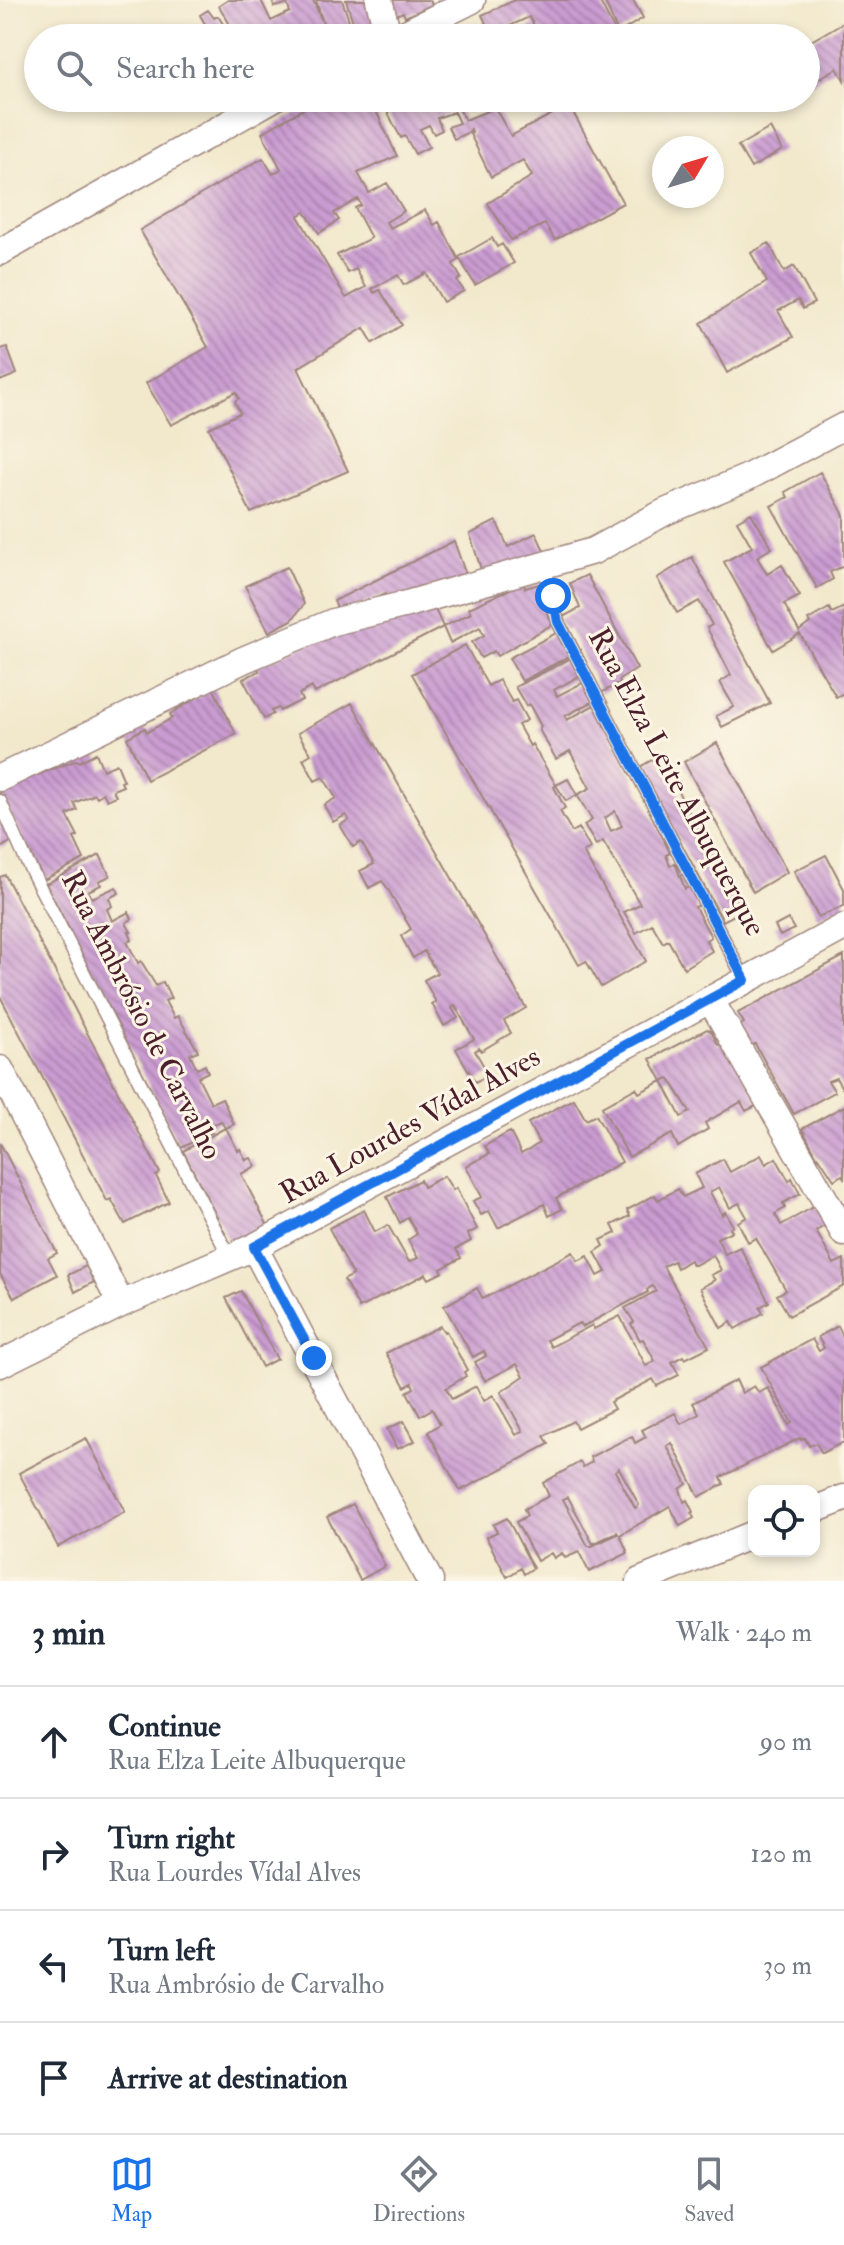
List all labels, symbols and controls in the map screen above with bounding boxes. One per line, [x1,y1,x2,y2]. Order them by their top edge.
search box [24,24,820,112]
icon: search [52,46,96,90]
text: Search here [116,50,255,87]
north arrow [652,136,724,208]
route start [535,578,571,614]
street label: Rua Elza Leite Albuquerque [580,622,774,942]
street label: Rua Ambrósio de Carvalho [53,865,231,1165]
street label: Rua Lourdes Vídal Alves [273,1038,547,1212]
route end [296,1340,332,1376]
map controls [748,1485,820,1557]
button: locate [748,1485,820,1557]
text: 3 min [32,1612,105,1655]
text: Walk · 240 m [676,1617,812,1649]
text: Continue [108,1708,221,1745]
icon: ahead [32,1720,76,1764]
text: 90 m [760,1726,812,1758]
text: Rua Elza Leite Albuquerque [108,1745,406,1777]
text: Turn right [108,1820,235,1857]
icon: right [32,1832,76,1876]
text: 120 m [751,1838,812,1870]
text: Rua Lourdes Vídal Alves [108,1857,361,1889]
text: Turn left [108,1932,215,1969]
icon: left [32,1944,76,1988]
text: 30 m [763,1950,812,1982]
text: Rua Ambrósio de Carvalho [108,1969,384,2001]
icon: arrive [32,2056,76,2100]
text: Arrive at destination [108,2060,348,2097]
tab: Map [110,2152,154,2228]
tab: Directions [373,2152,465,2228]
tab: Saved [684,2152,734,2228]

